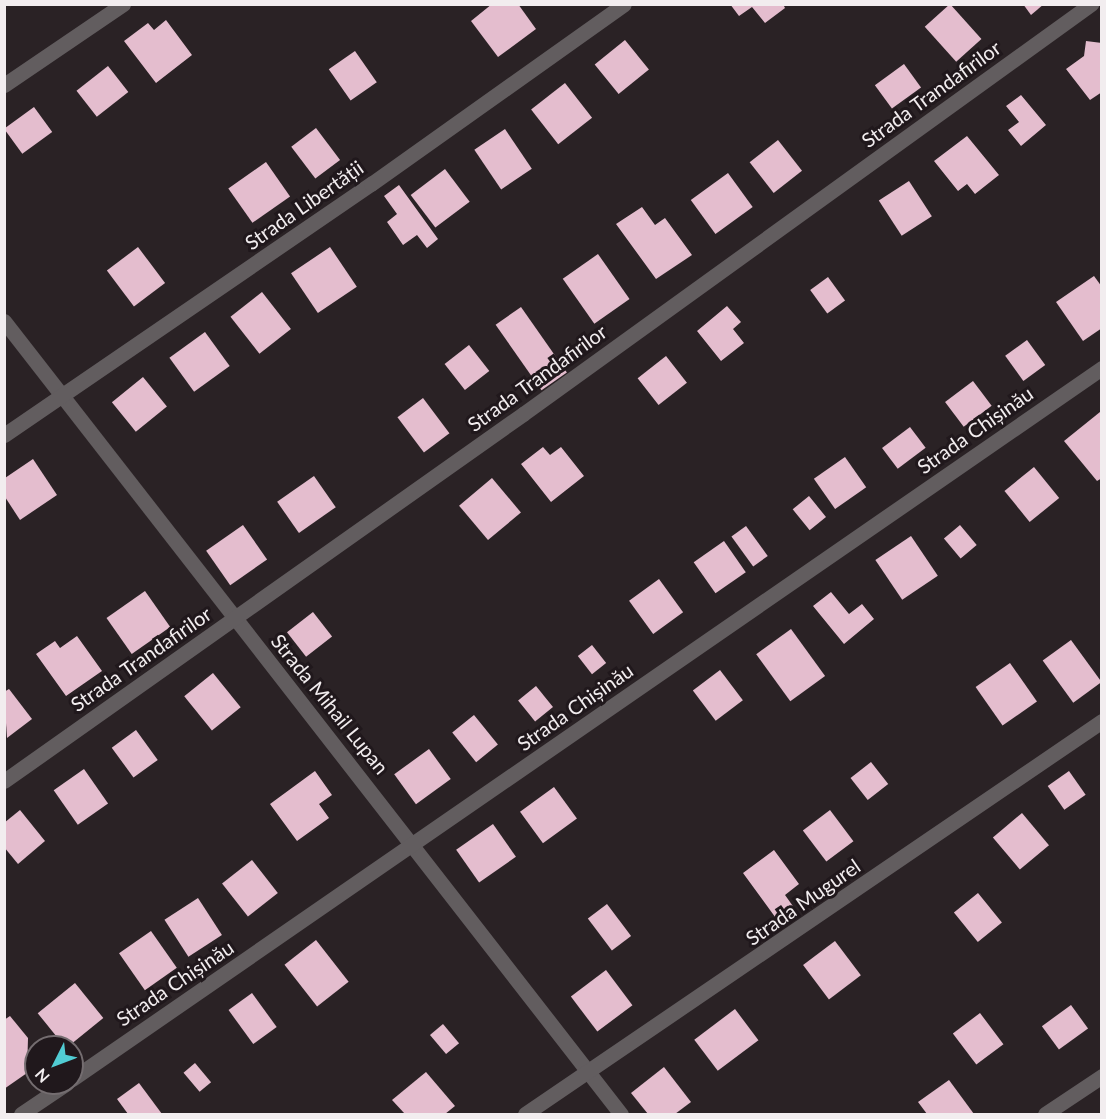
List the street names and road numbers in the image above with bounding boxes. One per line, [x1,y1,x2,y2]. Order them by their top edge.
street label: Strada Trandafirilor [857,35,1005,153]
street label: Strada Libertății [240,155,368,255]
street label: Strada Trandafirilor [463,319,611,437]
street label: Strada Chișinău [912,381,1038,479]
street label: Strada Trandafirilor [66,601,216,717]
street label: Strada Mihail Lupan [266,629,394,779]
street label: Strada Chișinău [512,658,638,756]
street label: Strada Mugurel [741,854,865,950]
street label: Strada Chișinău [112,935,238,1031]

